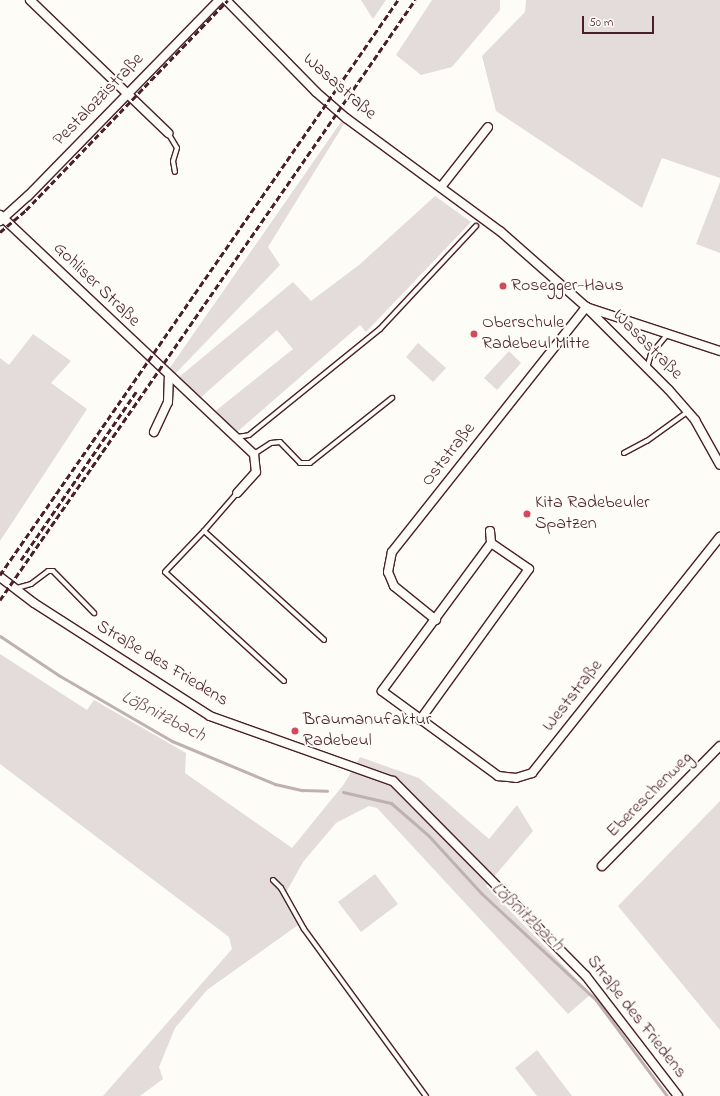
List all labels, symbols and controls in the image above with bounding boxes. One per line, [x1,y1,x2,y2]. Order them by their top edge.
scale bar [584,8,656,34]
text: 50 m [589,14,613,32]
street label: Pestalozzistraße [49,49,149,151]
street label: Wasastraße [298,49,380,125]
street label: Gohliser Straße [48,238,144,332]
place label: Rosegger-Haus [511,275,624,297]
marker: Rosegger-Haus [498,281,508,291]
street label: Wasastraße [607,305,687,385]
place label: Oberschule Radebeul Mitte [482,313,590,356]
marker: Oberschule Radebeul Mitte [469,329,479,339]
street label: Oststraße [417,419,481,491]
place label: Kita Radebeuler Spatzen [535,493,650,536]
marker: Kita Radebeuler Spatzen [522,509,532,519]
street label: Straße des Friedens [92,616,232,712]
street label: Weststraße [538,656,608,736]
water label: Lößnitzbach [117,686,209,748]
place label: Braumanufaktur Radebeul [303,710,431,752]
marker: Braumanufaktur Radebeul [290,726,300,736]
street label: Ebereschenweg [603,748,697,842]
water label: Lößnitzbach [486,878,568,956]
street label: Straße des Friedens [581,951,691,1083]

